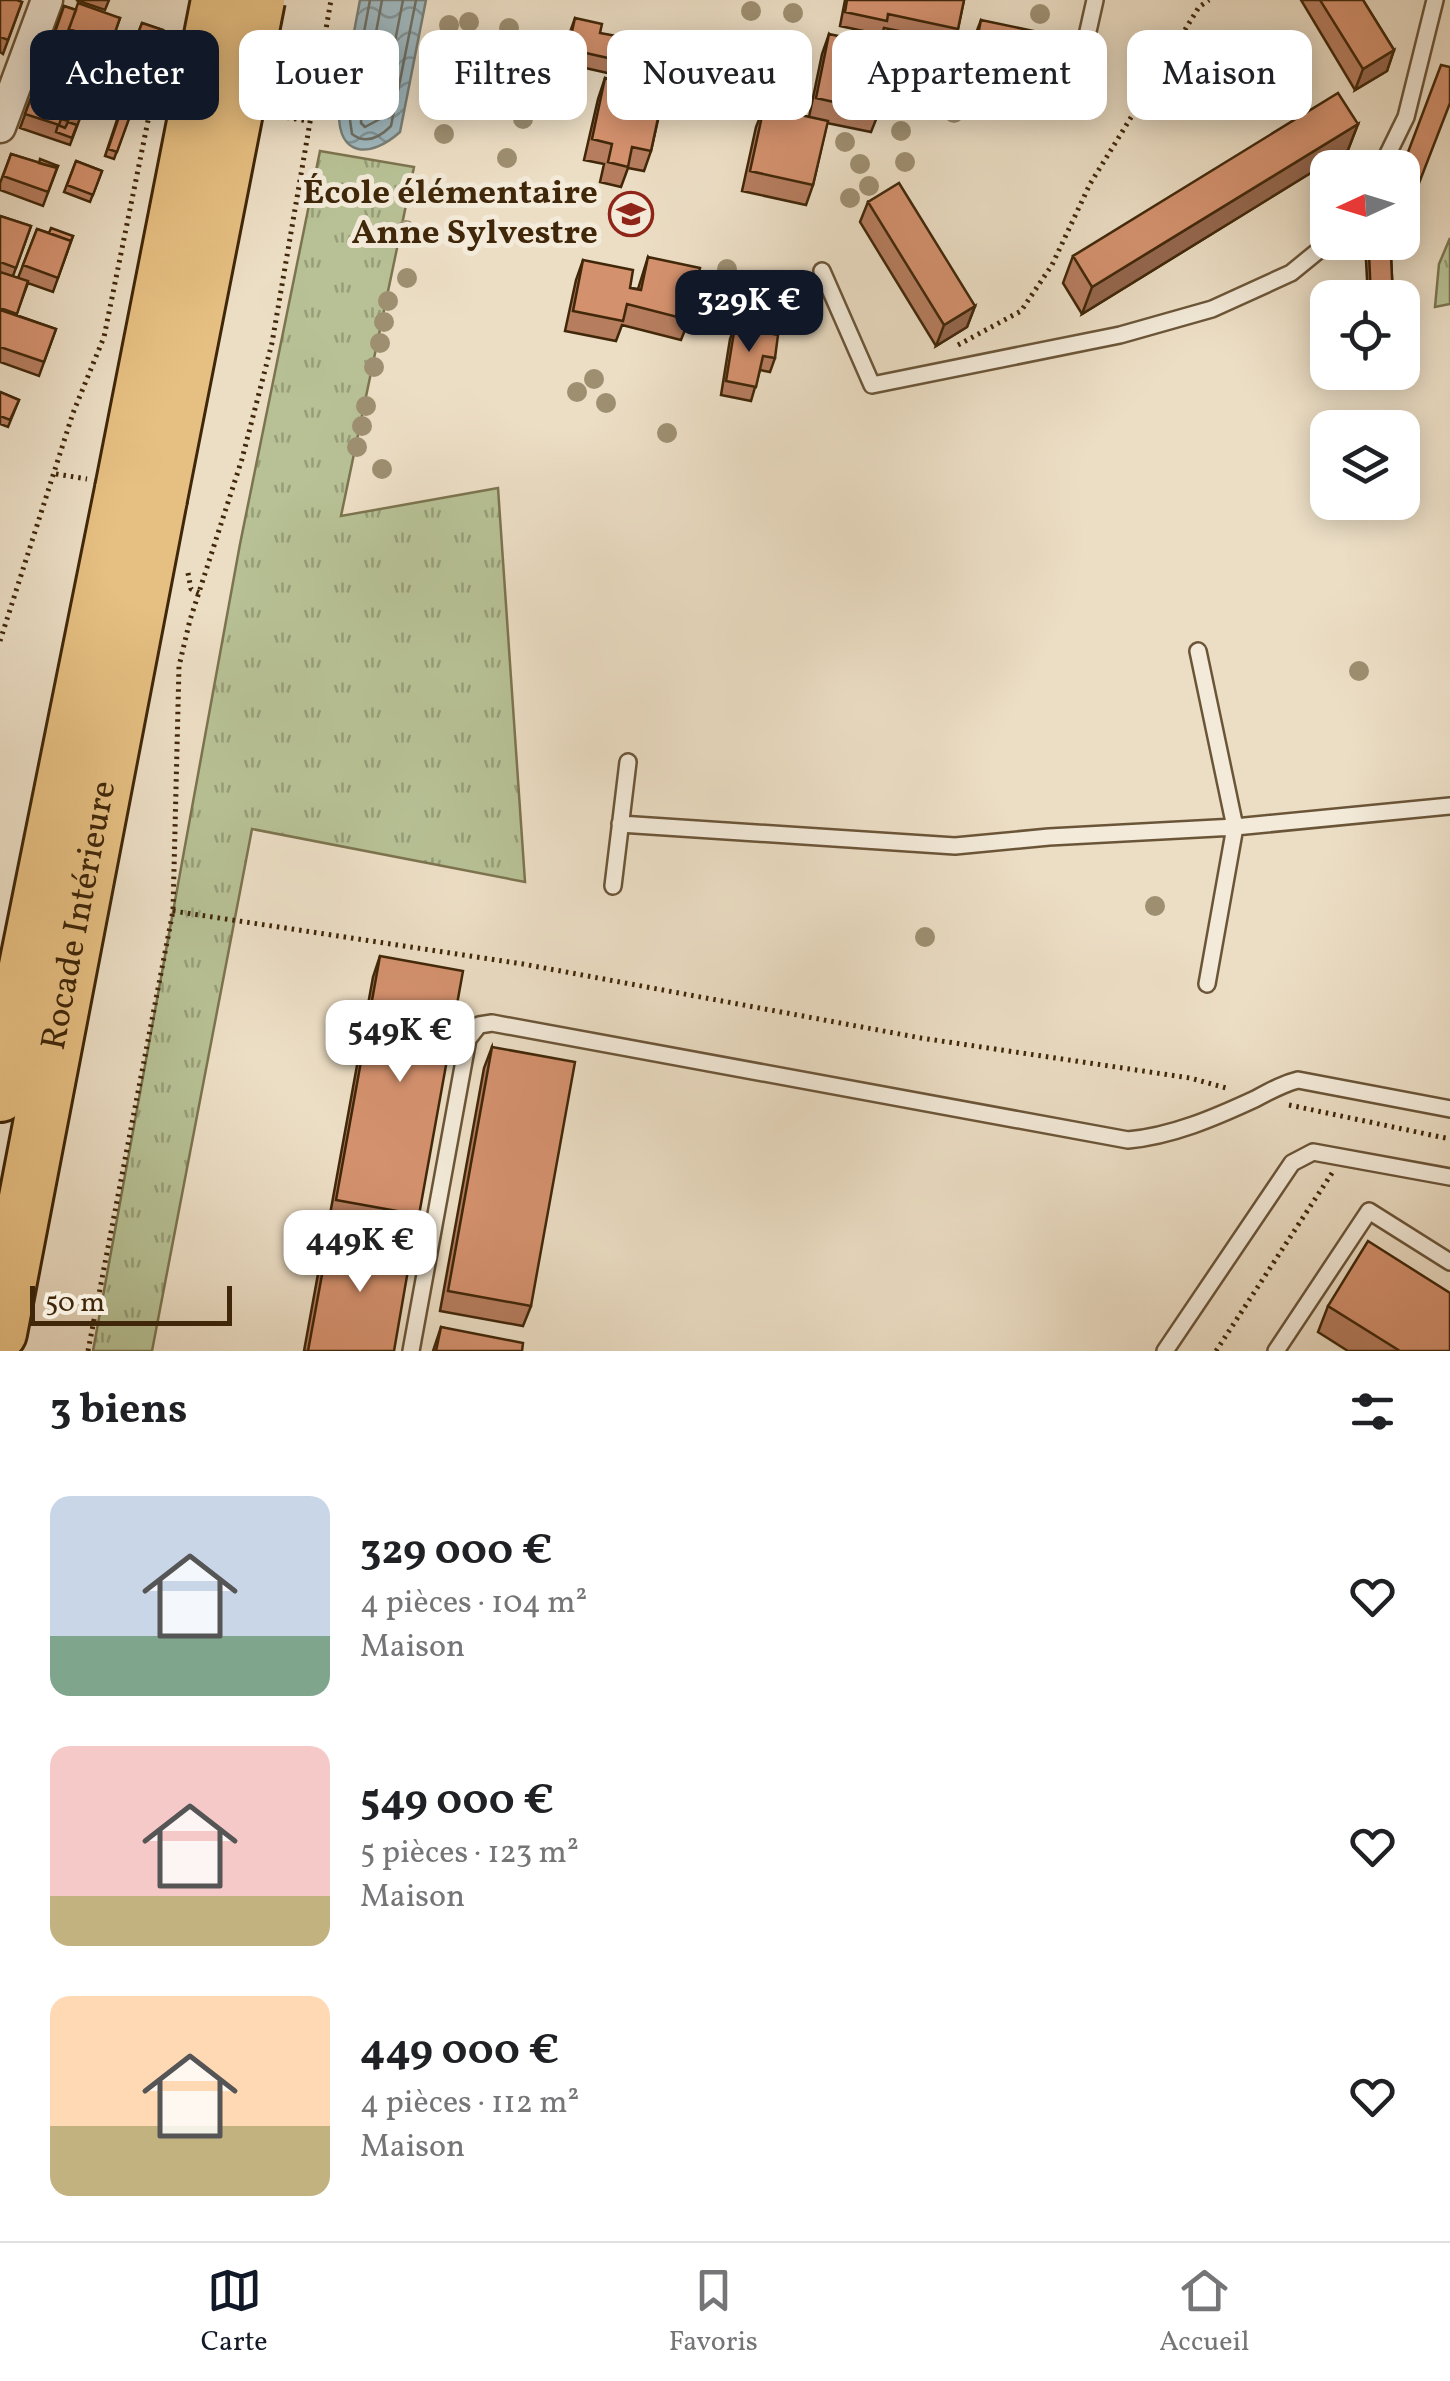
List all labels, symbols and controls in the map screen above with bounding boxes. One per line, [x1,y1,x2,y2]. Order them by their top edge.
chip: Acheter [30,30,219,120]
chip: Louer [239,30,399,120]
chip: Filtres [419,30,587,120]
chip: Nouveau [607,30,812,120]
chip: Appartement [832,30,1107,120]
chip: Maison [1127,30,1312,120]
north arrow [1310,150,1420,260]
map controls [1310,150,1420,520]
place label: École élémentaire Anne Sylvestre [302,170,598,258]
school or university icon: École élémentaire Anne Sylvestre [608,191,654,237]
pin: 329K € [668,270,830,355]
text: 329K € [697,280,801,324]
button: locate [1310,280,1420,390]
button: layers [1310,410,1420,520]
street label: Rocade Intérieure [31,777,129,1054]
pin: 549K € [319,1000,481,1085]
text: 549K € [348,1010,452,1054]
pin: 449K € [279,1210,441,1295]
text: 449K € [306,1220,414,1264]
scale bar [30,1281,232,1326]
text: 50 m [45,1284,105,1323]
text: 3 biens [50,1382,188,1441]
icon: filters [1345,1384,1400,1439]
text: 329 000 € [360,1523,552,1582]
icon: home [130,1536,250,1656]
icon: heart [1345,1569,1400,1624]
text: 4 pièces · 104 m² [360,1582,587,1626]
text: Maison [360,1626,465,1670]
text: 549 000 € [360,1773,554,1832]
icon: home [130,1786,250,1906]
icon: heart [1345,1819,1400,1874]
text: 5 pièces · 123 m² [360,1832,579,1876]
text: Maison [360,1876,465,1920]
text: 449 000 € [360,2023,559,2082]
icon: home [130,2036,250,2156]
icon: heart [1345,2069,1400,2124]
text: 4 pièces · 112 m² [360,2082,579,2126]
text: Maison [360,2126,465,2170]
tab: Carte [201,2263,267,2362]
tab: Favoris [669,2263,758,2362]
tab: Accueil [1159,2263,1249,2362]

